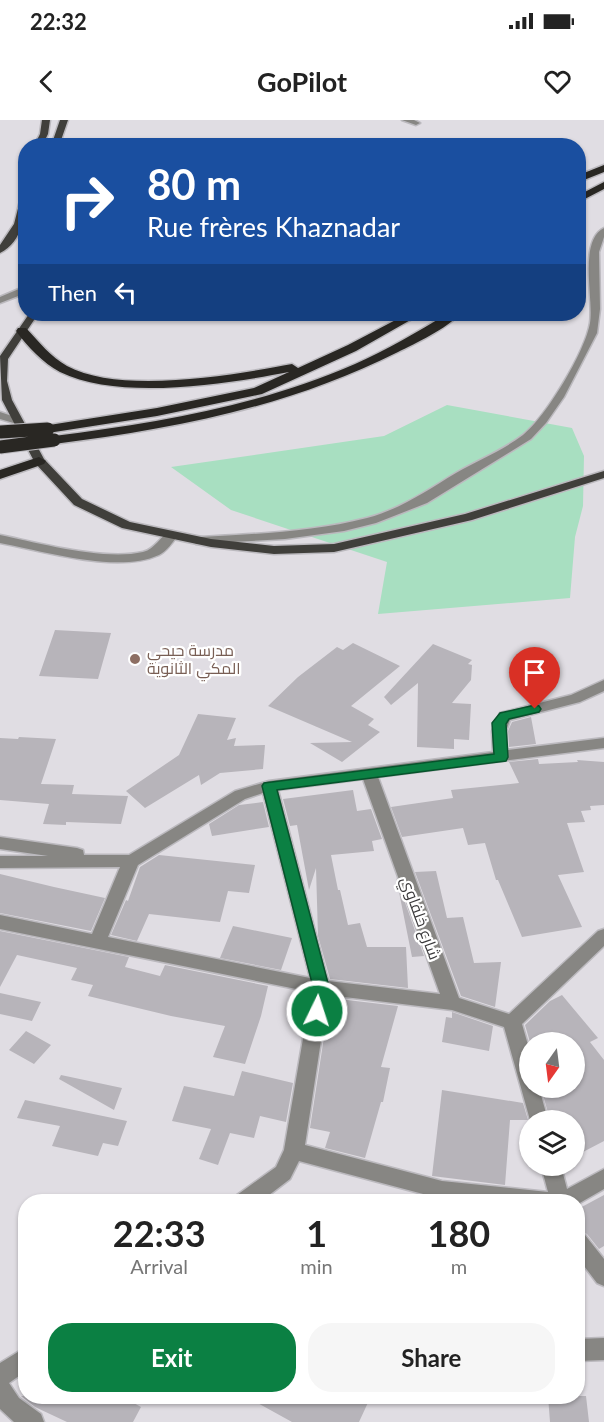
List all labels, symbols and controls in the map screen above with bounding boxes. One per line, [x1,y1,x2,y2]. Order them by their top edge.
text: 22:32 [30,8,87,35]
icon: back [30,65,63,98]
text: GoPilot [257,65,347,98]
icon: heart [541,65,574,98]
text: 80 m [147,159,241,209]
icon: right [48,162,126,240]
text: Rue frères Khaznadar [147,210,400,243]
icon: left [109,276,142,309]
text: Then [48,279,97,306]
place label: مدرسة حيحي المكي الثانوية [147,640,240,682]
pin [509,647,560,709]
marker: مدرسة حيحي المكي الثانوية [128,652,142,666]
icon: arrive [518,656,551,689]
street label: شارع خلفاوي [393,874,445,964]
position arrow [285,979,349,1043]
north arrow [519,1032,585,1098]
map controls [519,1032,585,1176]
button: layers [519,1110,585,1176]
text: 22:33 [113,1211,206,1255]
text: 1 [306,1211,327,1255]
text: 180 [428,1211,490,1255]
text: Arrival [130,1254,188,1278]
text: min [300,1254,333,1278]
text: m [451,1254,467,1278]
button: Exit [48,1323,296,1392]
button: Share [308,1323,555,1392]

